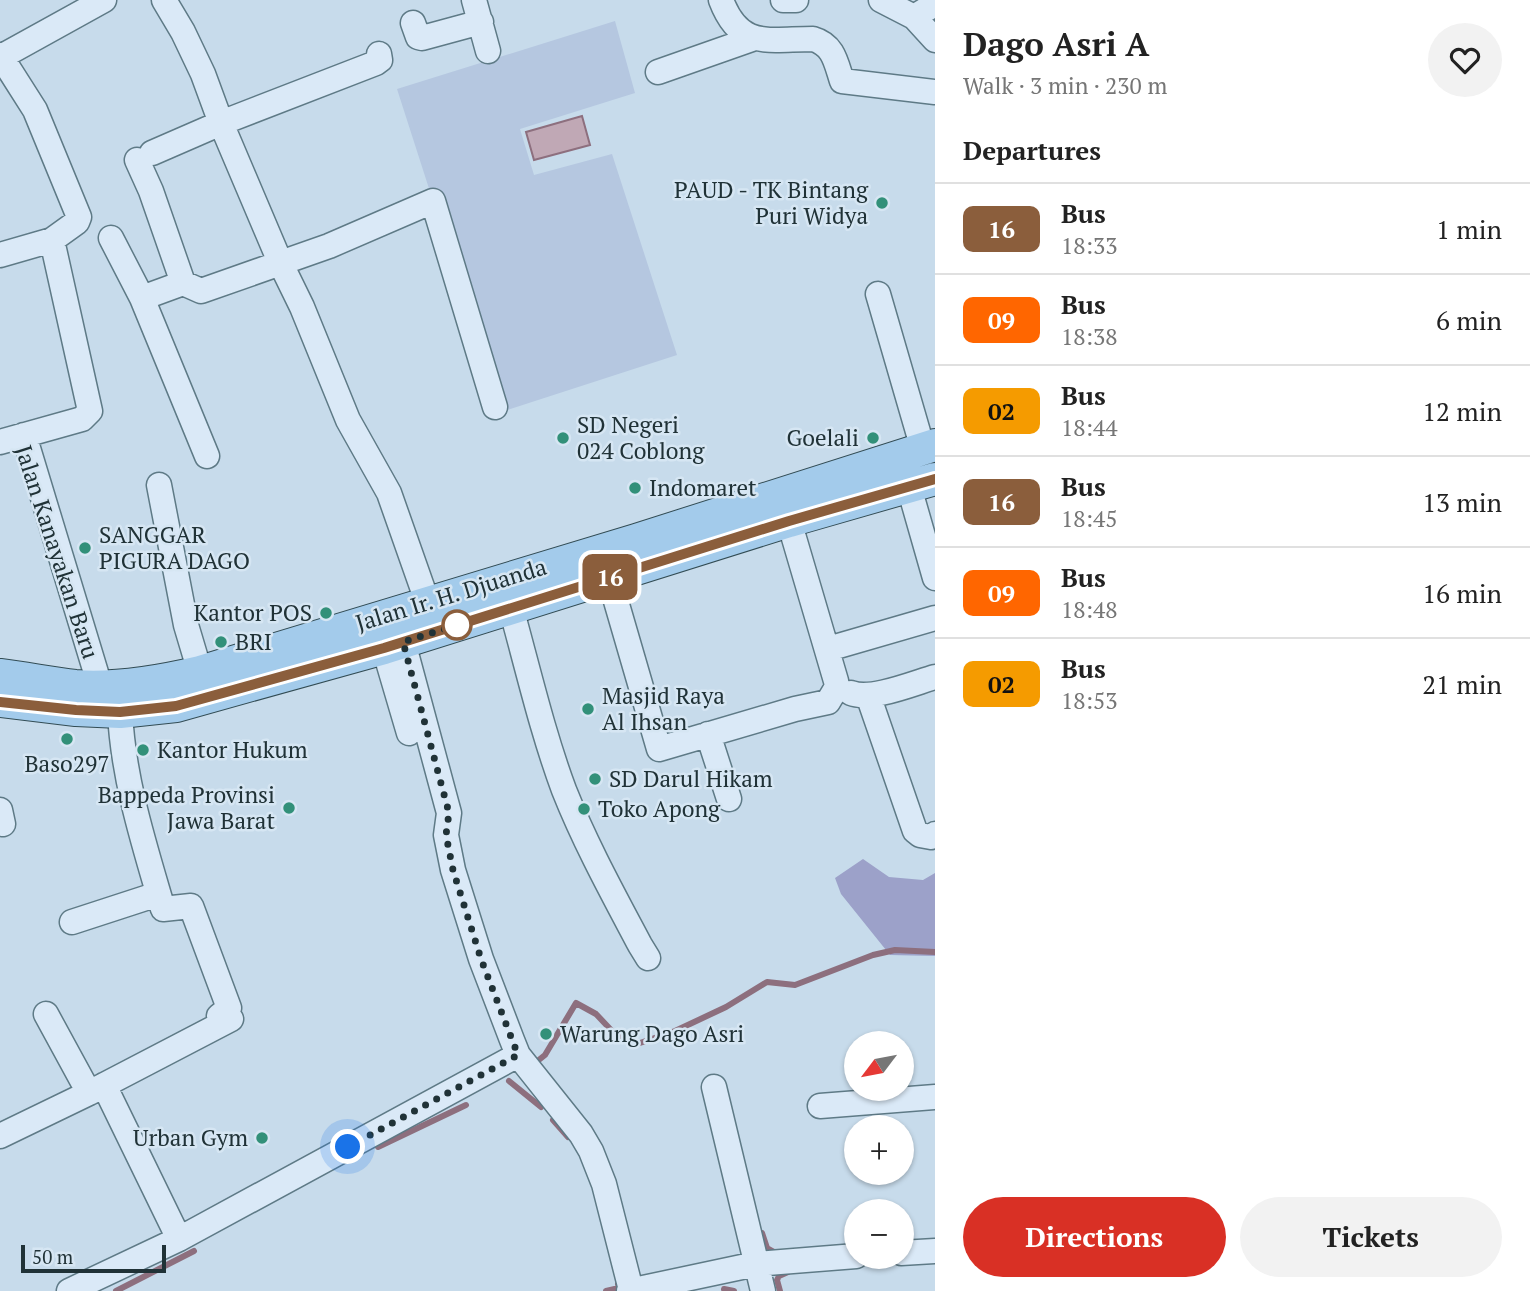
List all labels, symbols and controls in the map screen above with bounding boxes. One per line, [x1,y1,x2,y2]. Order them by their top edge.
text: Dago Asri A [963,22,1149,65]
button: heart [1428,23,1502,97]
text: Walk · 3 min · 230 m [963,70,1167,101]
text: Departures [963,133,1101,167]
place label: PAUD - TK Bintang Puri Widya [674,174,869,231]
marker: PAUD - TK Bintang Puri Widya [874,195,890,211]
text: Bus [1061,196,1106,230]
text: 1 min [1436,212,1502,246]
text: 16 [988,213,1015,245]
text: 18:33 [1061,230,1118,261]
text: Bus [1061,287,1106,321]
text: 6 min [1436,303,1502,337]
text: 09 [988,304,1015,336]
text: 18:38 [1061,321,1118,352]
text: Bus [1061,378,1106,412]
text: 12 min [1422,394,1502,428]
text: 02 [988,395,1015,427]
place label: SD Negeri 024 Coblong [577,409,705,466]
text: 18:44 [1061,412,1118,443]
place label: Goelali [787,422,859,453]
marker: SD Negeri 024 Coblong [555,430,571,446]
marker: Goelali [865,430,881,446]
street label: Jalan Kanayakan Baru [8,441,107,663]
text: Bus [1061,469,1106,503]
place label: Indomaret [649,472,757,503]
marker: Indomaret [627,480,643,496]
text: 13 min [1422,485,1502,519]
text: 16 [988,486,1015,518]
text: 18:45 [1061,503,1118,534]
place label: SANGGAR PIGURA DAGO [99,519,250,576]
marker: SANGGAR PIGURA DAGO [77,540,93,556]
street label: Jalan Ir. H. Djuanda [352,551,550,638]
line badge: 16 [578,554,642,600]
text: Bus [1061,560,1106,594]
text: 16 [596,561,624,593]
text: 16 min [1422,576,1502,610]
text: 09 [988,577,1015,609]
text: 18:48 [1061,594,1118,625]
place label: Kantor POS [193,597,312,628]
marker: Kantor POS [318,605,334,621]
unlabelled marker [442,610,472,640]
place label: BRI [235,626,272,657]
marker: BRI [213,634,229,650]
text: Bus [1061,651,1106,685]
text: 21 min [1422,667,1502,701]
text: 02 [988,668,1015,700]
place label: Masjid Raya Al Ihsan [602,680,725,737]
text: 18:53 [1061,685,1118,716]
marker: Masjid Raya Al Ihsan [580,701,596,717]
marker: Baso297 [59,731,75,747]
place label: Kantor Hukum [157,734,308,765]
marker: Kantor Hukum [135,742,151,758]
place label: Baso297 [24,748,110,779]
place label: SD Darul Hikam [609,763,773,794]
marker: SD Darul Hikam [587,771,603,787]
place label: Bappeda Provinsi Jawa Barat [98,779,275,836]
place label: Toko Apong [598,793,721,824]
marker: Bappeda Provinsi Jawa Barat [281,800,297,816]
marker: Toko Apong [576,801,592,817]
place label: Warung Dago Asri [560,1018,744,1049]
marker: Warung Dago Asri [538,1026,554,1042]
north arrow [844,1031,914,1101]
map controls [844,1031,914,1269]
button: + [844,1115,914,1185]
place label: Urban Gym [133,1122,248,1153]
your location [330,1129,365,1164]
marker: Urban Gym [254,1130,270,1146]
button: Directions [963,1197,1226,1277]
button: Tickets [1240,1197,1502,1277]
button: − [844,1199,914,1269]
scale bar [21,1242,166,1274]
text: 50 m [32,1244,73,1269]

